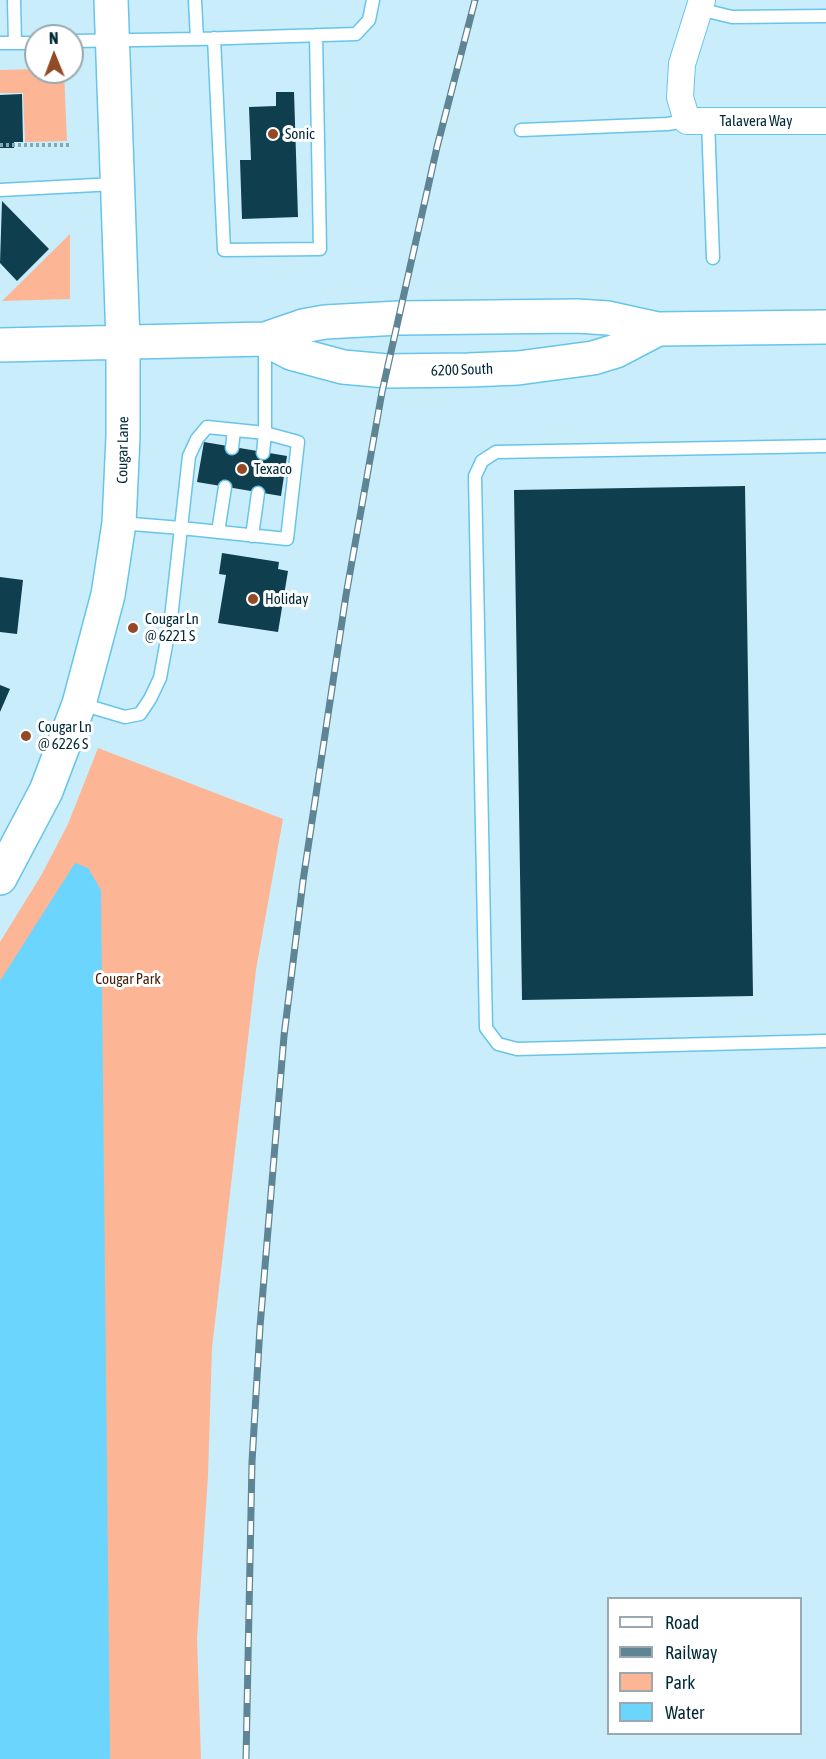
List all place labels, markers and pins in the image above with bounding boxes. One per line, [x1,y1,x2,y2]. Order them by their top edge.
place label: Sonic [285,125,315,143]
marker: Sonic [266,127,280,141]
place label: Texaco [254,460,292,478]
marker: Texaco [235,462,249,476]
place label: Holiday [265,590,308,608]
marker: Holiday [246,592,260,606]
place label: Cougar Ln @ 6221 S [145,610,199,645]
marker: Cougar Ln @ 6221 S [126,621,140,635]
place label: Cougar Ln @ 6226 S [38,718,92,753]
marker: Cougar Ln @ 6226 S [19,729,33,743]

